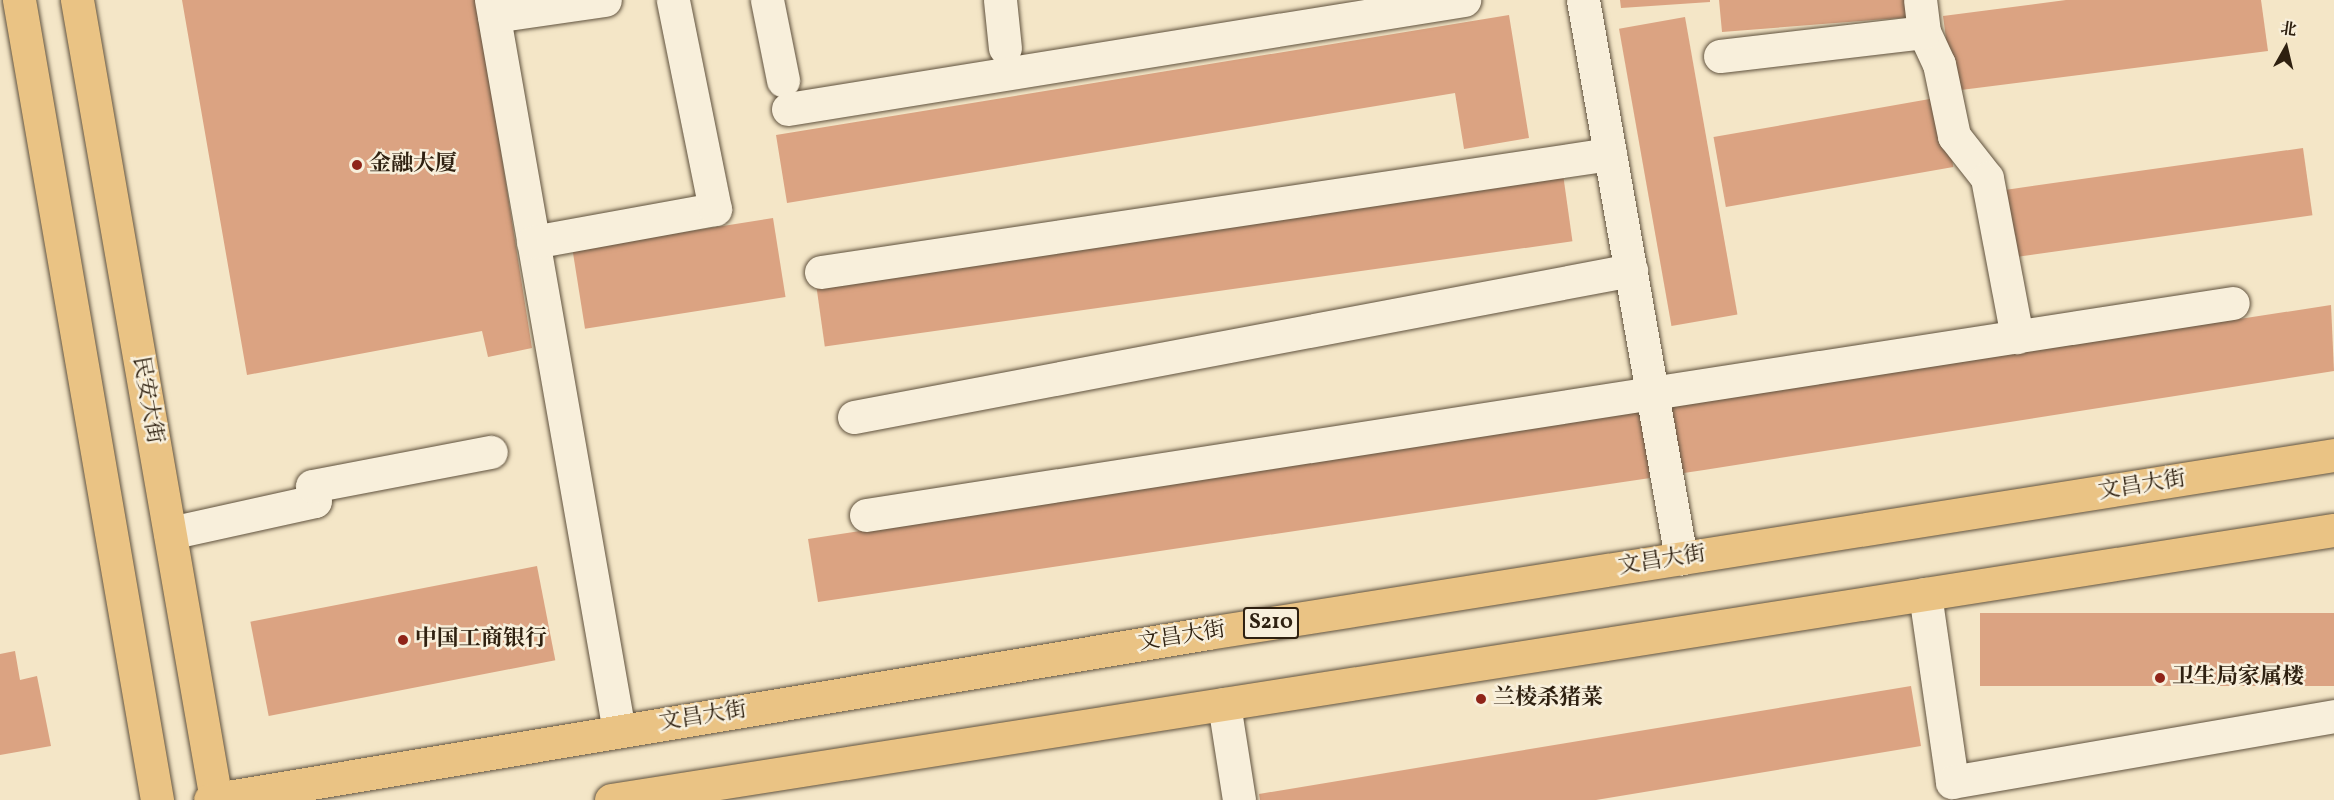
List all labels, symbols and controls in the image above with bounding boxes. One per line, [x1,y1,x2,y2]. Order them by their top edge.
north arrow [2256,18,2316,78]
text: 北 [2279,18,2298,42]
place label: 金融大厦 [369,152,457,178]
marker: 金融大厦 [350,158,364,172]
street label: 民安大街 [126,354,168,446]
street label: 文昌大街 [2096,466,2188,506]
street label: 文昌大街 [1616,541,1708,581]
road number: S210 [1242,605,1300,641]
street label: 文昌大街 [1136,617,1228,657]
place label: 中国工商银行 [415,627,547,653]
marker: 中国工商银行 [396,633,410,647]
place label: 卫生局家属楼 [2172,665,2304,691]
marker: 卫生局家属楼 [2153,671,2167,685]
place label: 兰棱杀猪菜 [1493,686,1603,712]
marker: 兰棱杀猪菜 [1474,692,1488,706]
street label: 文昌大街 [657,697,749,737]

